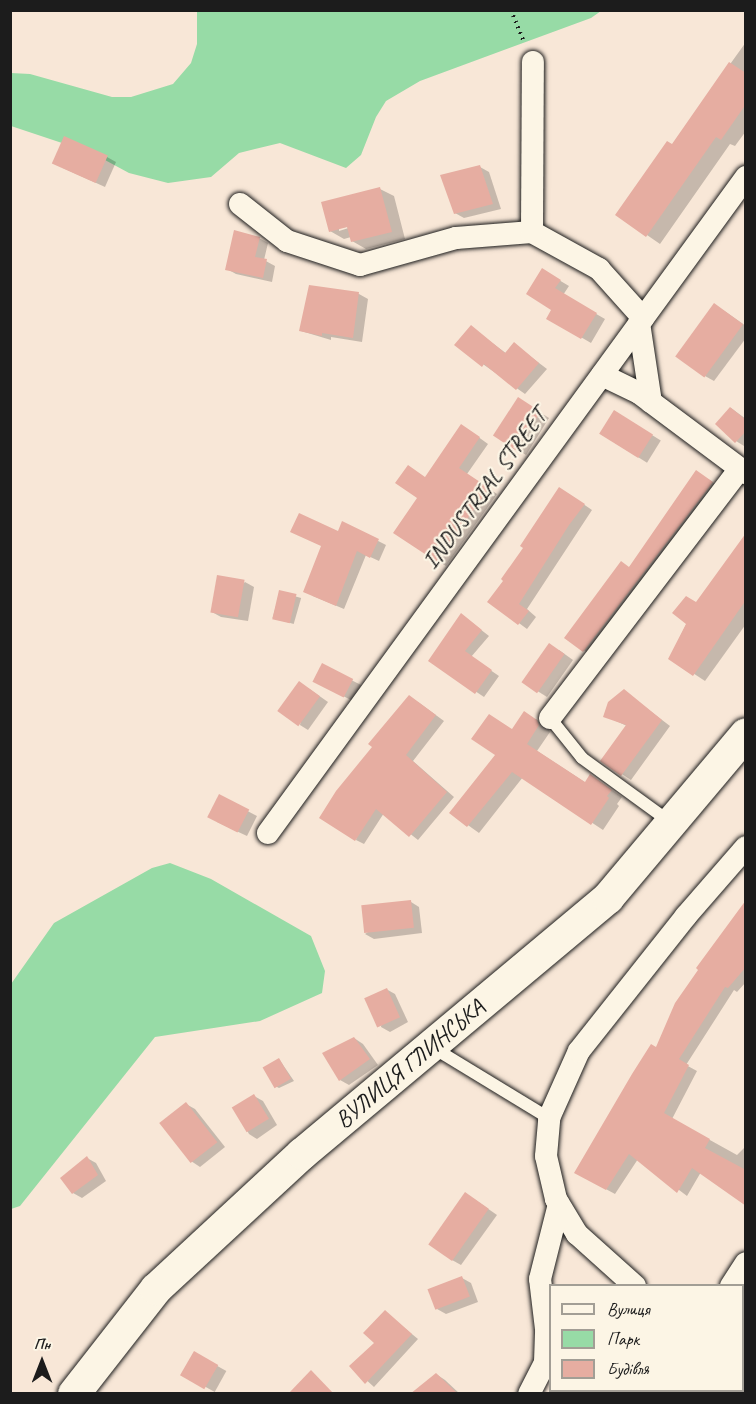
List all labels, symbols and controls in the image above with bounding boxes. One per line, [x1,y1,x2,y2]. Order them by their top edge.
street label: INDUSTRIAL STREET [417,403,553,575]
street label: ВУЛИЦЯ ГЛИНСЬКА [330,993,490,1135]
legend [549,1284,744,1392]
text: Вулиця [607,1298,650,1320]
text: Парк [607,1328,639,1350]
north arrow [12,1332,72,1392]
text: Пн [34,1334,50,1354]
text: Будівля [607,1358,649,1380]

